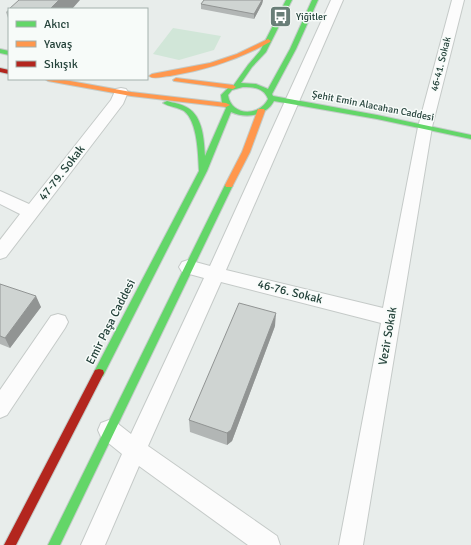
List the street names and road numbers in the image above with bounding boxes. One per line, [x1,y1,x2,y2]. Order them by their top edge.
street label: 46-41. Sokak [428,35,454,93]
street label: Şehit Emin Alacahan Caddesi [311,88,435,124]
street label: 47-79. Sokak [36,142,88,204]
street label: Emir Paşa Caddesi [83,277,139,367]
street label: 46-76. Sokak [256,277,324,307]
street label: Vezir Sokak [375,306,401,366]

